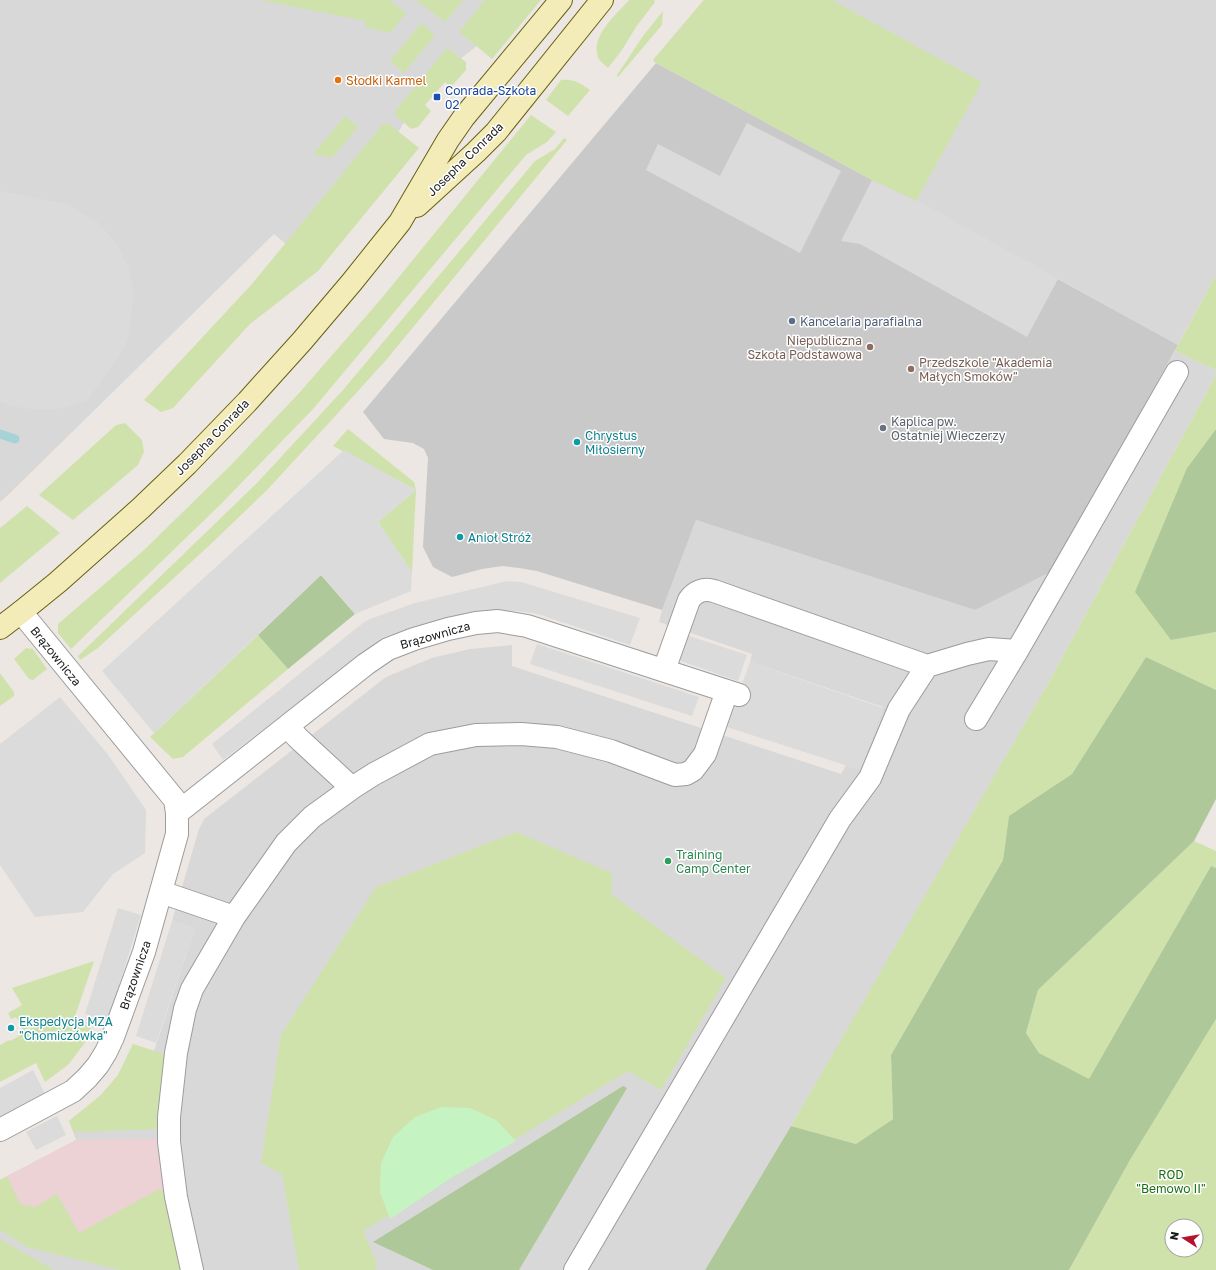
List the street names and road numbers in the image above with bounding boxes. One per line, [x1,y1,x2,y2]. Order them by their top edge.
street label: Josepha Conrada [424,119,506,199]
street label: Josepha Conrada [172,396,252,478]
street label: Brązownicza [398,618,472,652]
street label: Brązownicza [27,623,85,689]
street label: Brązownicza [116,938,154,1012]

